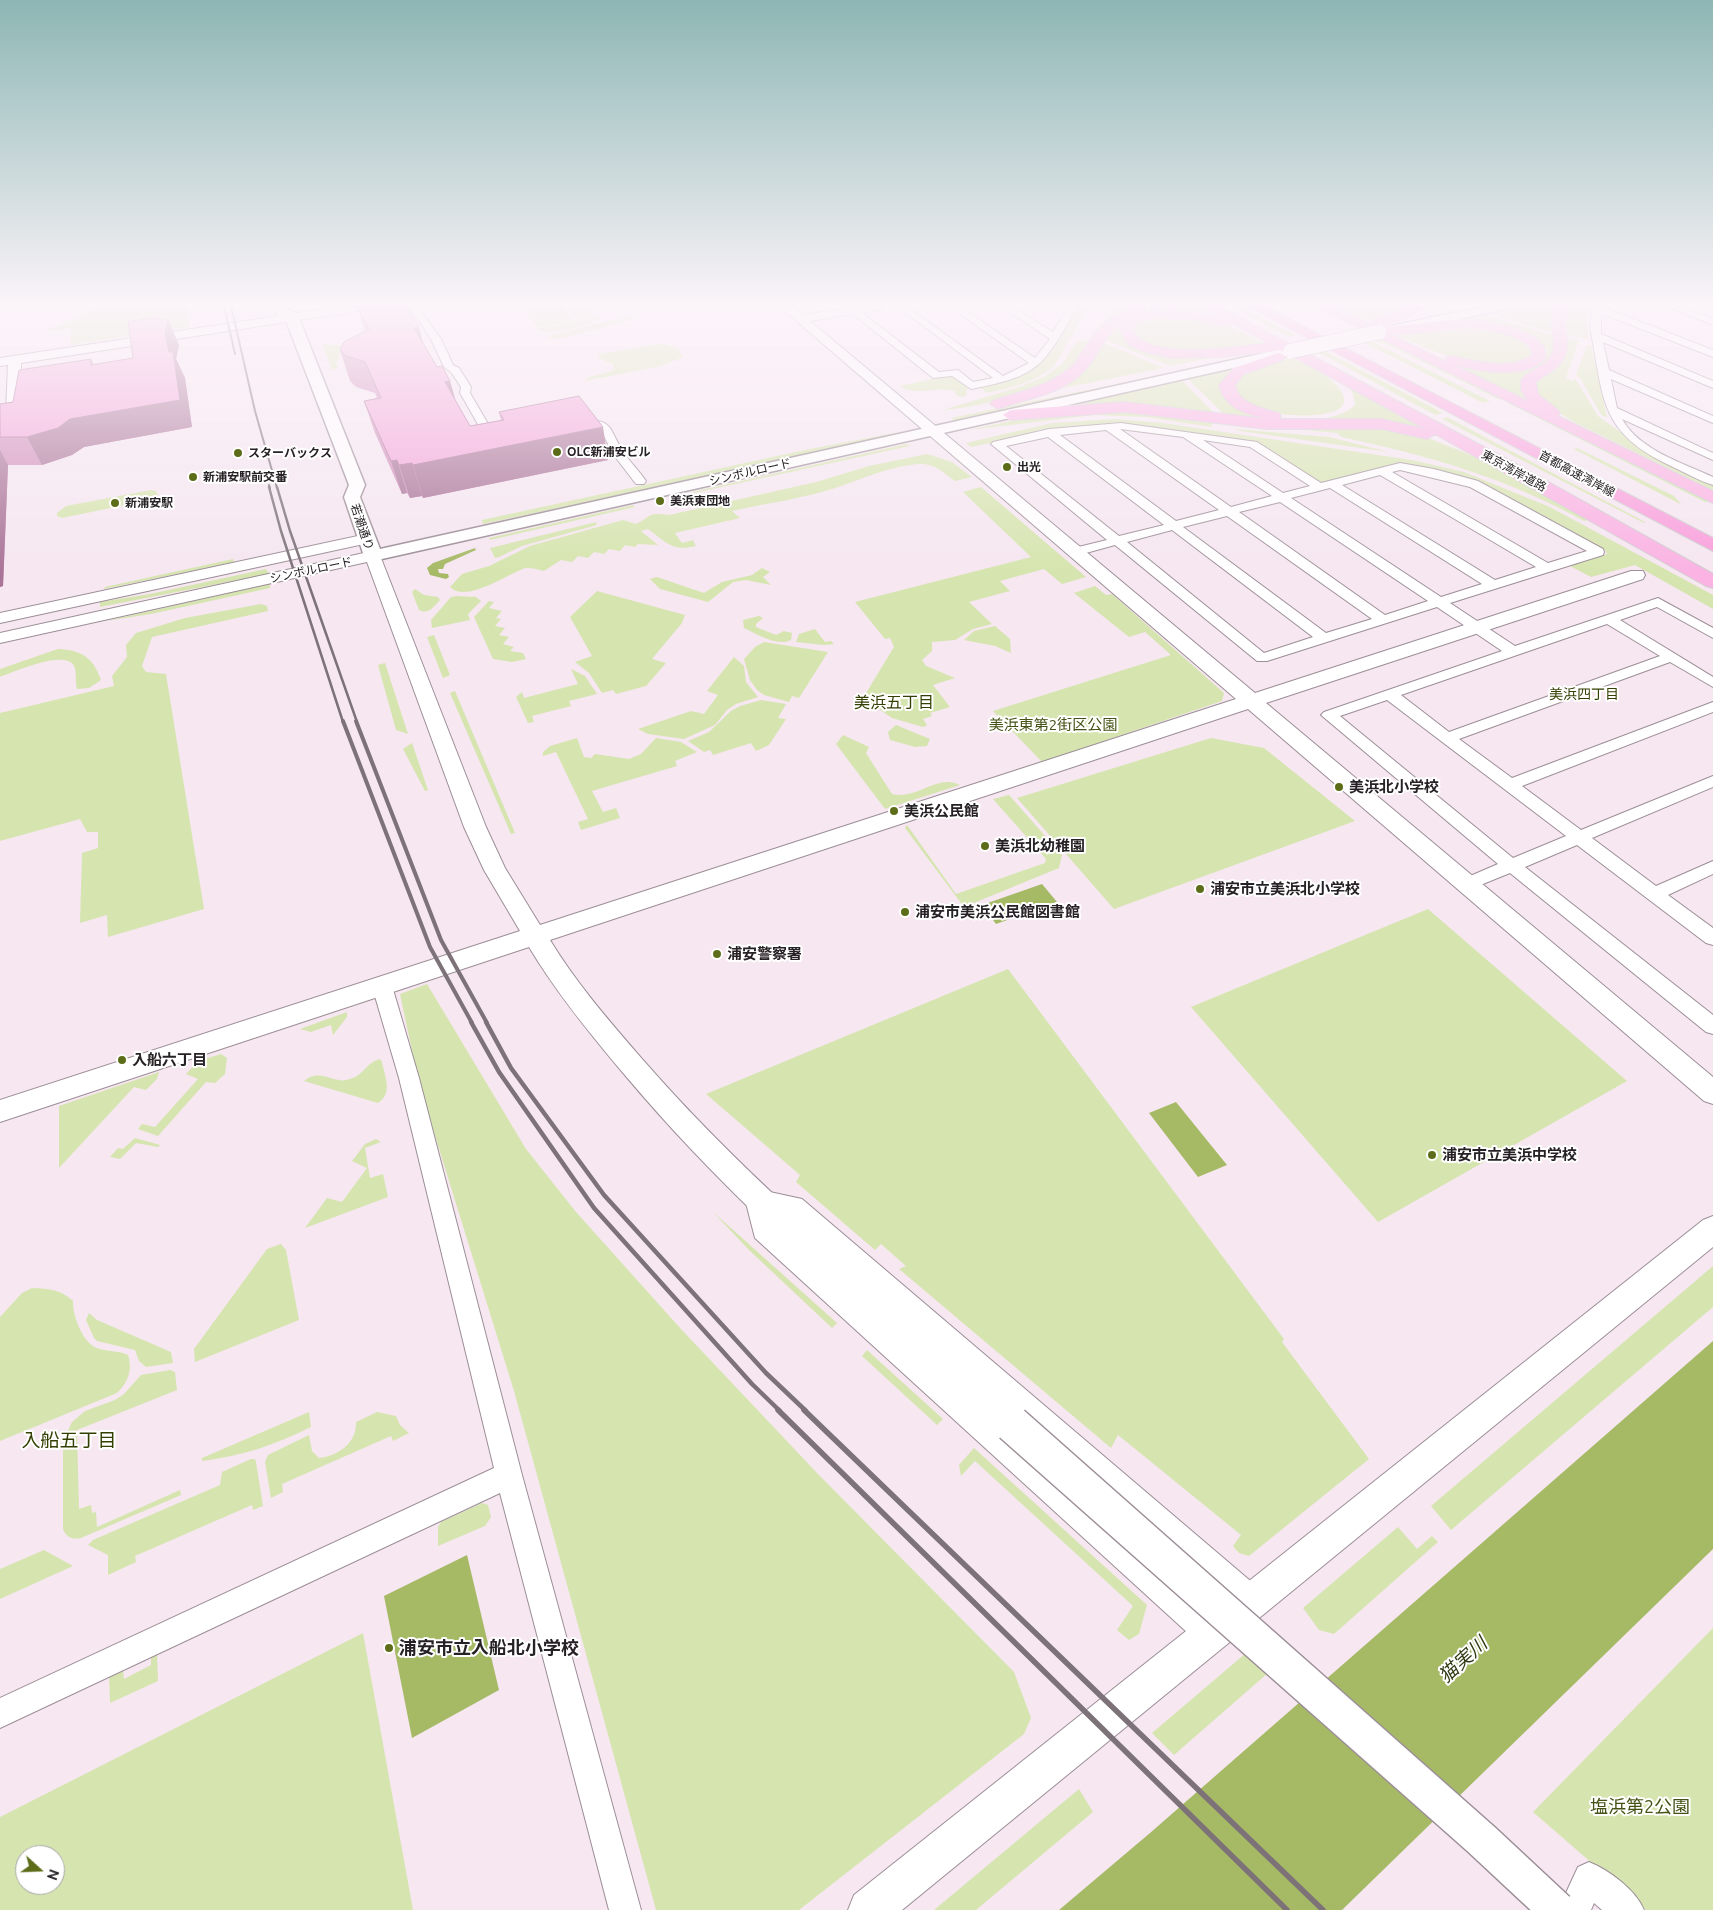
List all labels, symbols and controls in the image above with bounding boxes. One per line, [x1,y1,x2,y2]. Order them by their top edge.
place label: OLC新浦安ビル [567,445,650,459]
place label: スターバックス [248,446,332,460]
marker: OLC新浦安ビル [551,446,563,458]
marker: スターバックス [232,447,244,459]
street label: 東京湾岸道路 [1479,447,1549,495]
street label: 首都高速湾岸線 [1537,448,1617,500]
street label: シンボルロード [707,456,793,488]
place label: 出光 [1017,460,1041,474]
marker: 出光 [1001,461,1013,473]
place label: 新浦安駅前交番 [203,470,287,484]
marker: 新浦安駅前交番 [187,471,199,483]
place label: 美浜東団地 [670,494,730,508]
marker: 美浜東団地 [654,495,666,507]
place label: 新浦安駅 [125,496,173,510]
marker: 新浦安駅 [109,497,121,509]
street label: 若潮通り [347,502,377,552]
street label: シンボルロード [268,554,354,586]
district label: 美浜四丁目 [1549,686,1619,702]
district label: 美浜五丁目 [854,693,934,713]
park label: 美浜東第2街区公園 [989,716,1117,734]
place label: 美浜北小学校 [1349,778,1439,796]
marker: 美浜北小学校 [1333,781,1345,793]
place label: 美浜公民館 [904,802,979,820]
marker: 美浜公民館 [888,805,900,817]
place label: 美浜北幼稚園 [995,837,1085,855]
marker: 美浜北幼稚園 [979,840,991,852]
place label: 浦安市立美浜北小学校 [1210,880,1360,898]
marker: 浦安市立美浜北小学校 [1194,883,1206,895]
place label: 浦安市美浜公民館図書館 [915,903,1080,921]
marker: 浦安市美浜公民館図書館 [899,906,911,918]
place label: 浦安警察署 [727,945,802,963]
marker: 浦安警察署 [711,948,723,960]
place label: 入船六丁目 [132,1051,207,1069]
marker: 入船六丁目 [116,1054,128,1066]
place label: 浦安市立美浜中学校 [1442,1146,1577,1164]
marker: 浦安市立美浜中学校 [1426,1149,1438,1161]
district label: 入船五丁目 [22,1430,116,1452]
water label: 猫実川 [1434,1632,1492,1688]
place label: 浦安市立入船北小学校 [399,1637,579,1659]
marker: 浦安市立入船北小学校 [383,1642,395,1654]
park label: 塩浜第2公園 [1590,1796,1690,1818]
north arrow [15,1845,65,1895]
text: N [44,1867,62,1882]

